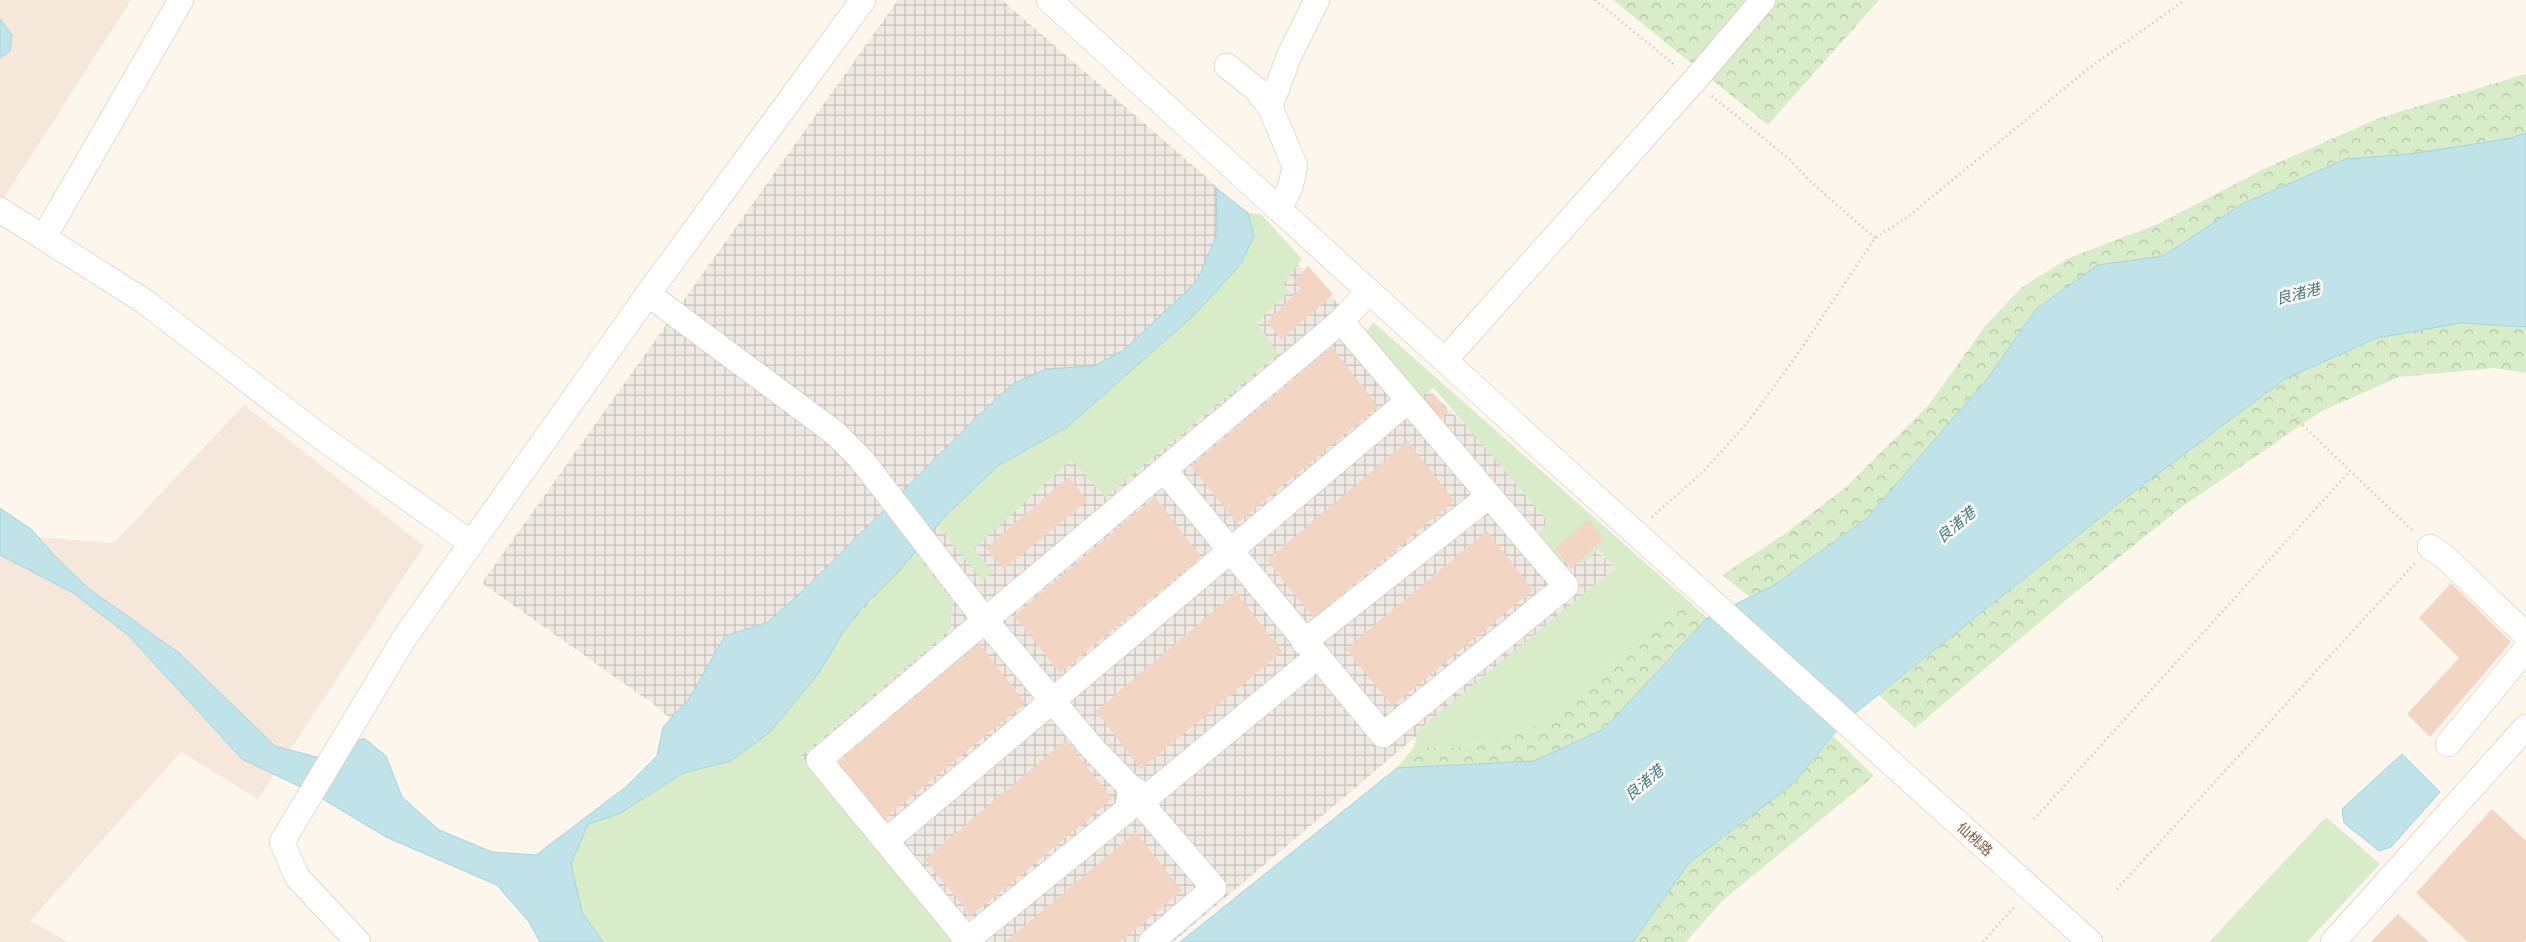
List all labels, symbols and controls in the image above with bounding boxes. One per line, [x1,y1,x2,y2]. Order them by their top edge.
water label: 良渚港 [2274,279,2324,308]
water label: 良渚港 [1933,502,1981,546]
water label: 良渚港 [1621,760,1669,804]
street label: 仙桃路 [1954,819,1996,859]

